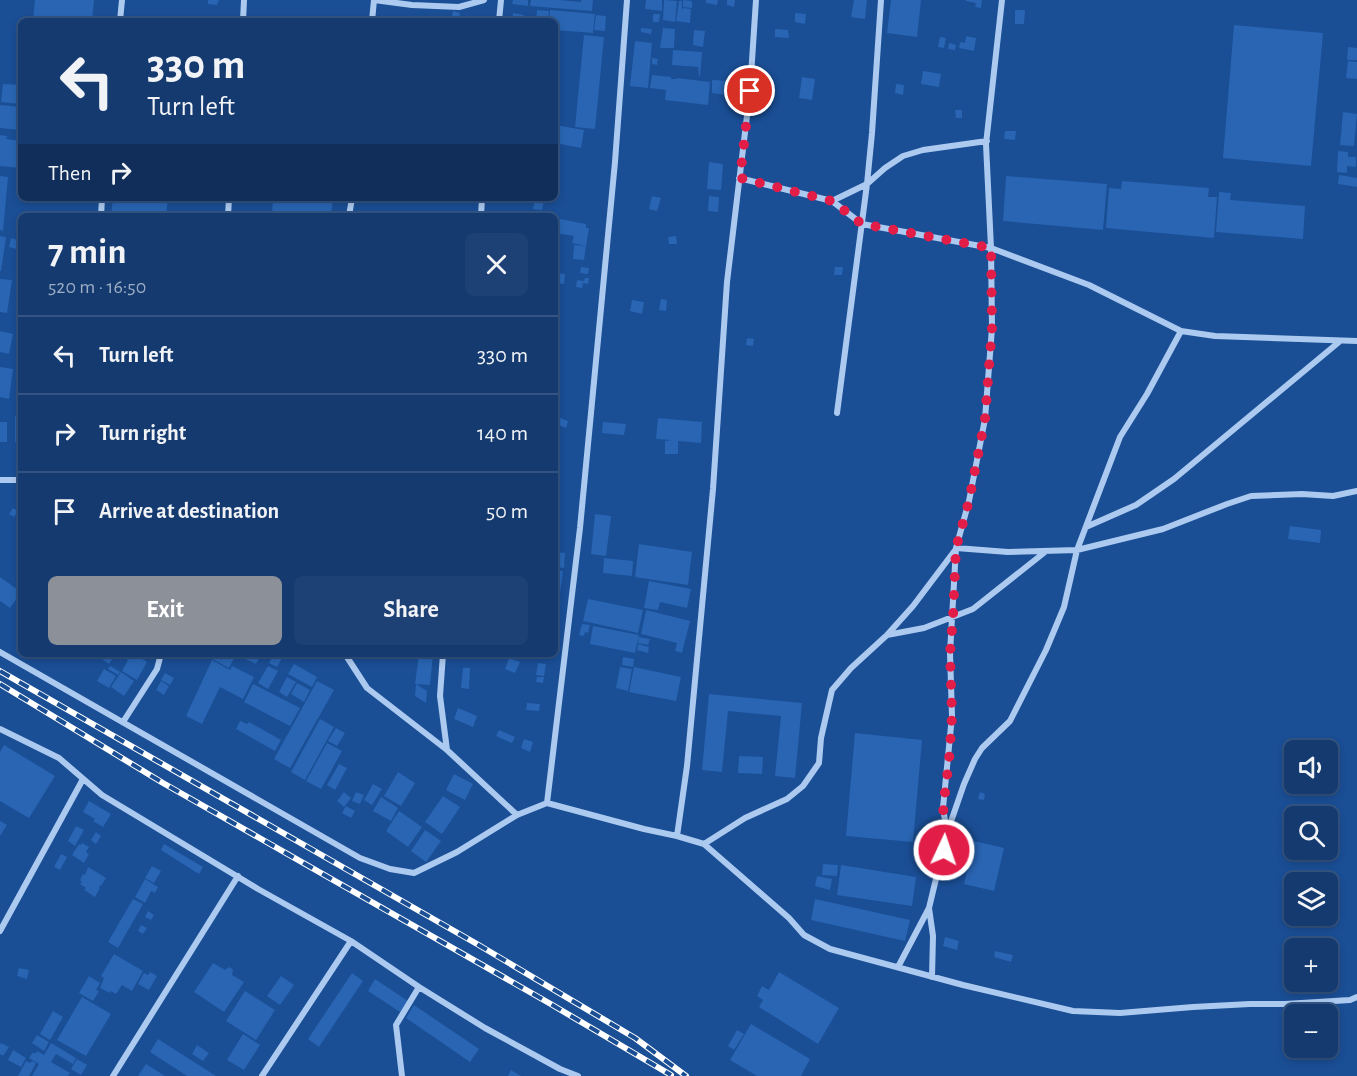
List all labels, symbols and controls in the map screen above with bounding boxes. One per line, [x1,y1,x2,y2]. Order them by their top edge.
icon: left [48,42,126,120]
text: 330 m [147,44,245,86]
pin [724,65,775,116]
icon: arrive [733,74,766,107]
text: Turn left [147,93,235,120]
icon: right [104,156,137,189]
text: Then [48,162,92,184]
button: close [465,233,528,296]
text: 7 min [48,234,126,270]
text: 520 m · 16:50 [48,277,146,297]
icon: left [48,339,81,372]
text: Turn left [99,344,173,366]
text: 330 m [477,344,528,366]
icon: right [48,417,81,450]
text: Turn right [99,422,186,444]
text: 140 m [477,422,528,444]
icon: arrive [48,495,81,528]
text: Arrive at destination [99,500,279,522]
text: 50 m [486,500,528,522]
button: Exit [48,576,282,645]
button: Share [294,576,528,645]
map controls [1284,740,1338,1058]
button: sound [1284,740,1338,794]
button: search [1284,806,1338,860]
position arrow [912,818,976,882]
button: layers [1284,872,1338,926]
button: + [1284,938,1338,992]
button: − [1284,1004,1338,1058]

